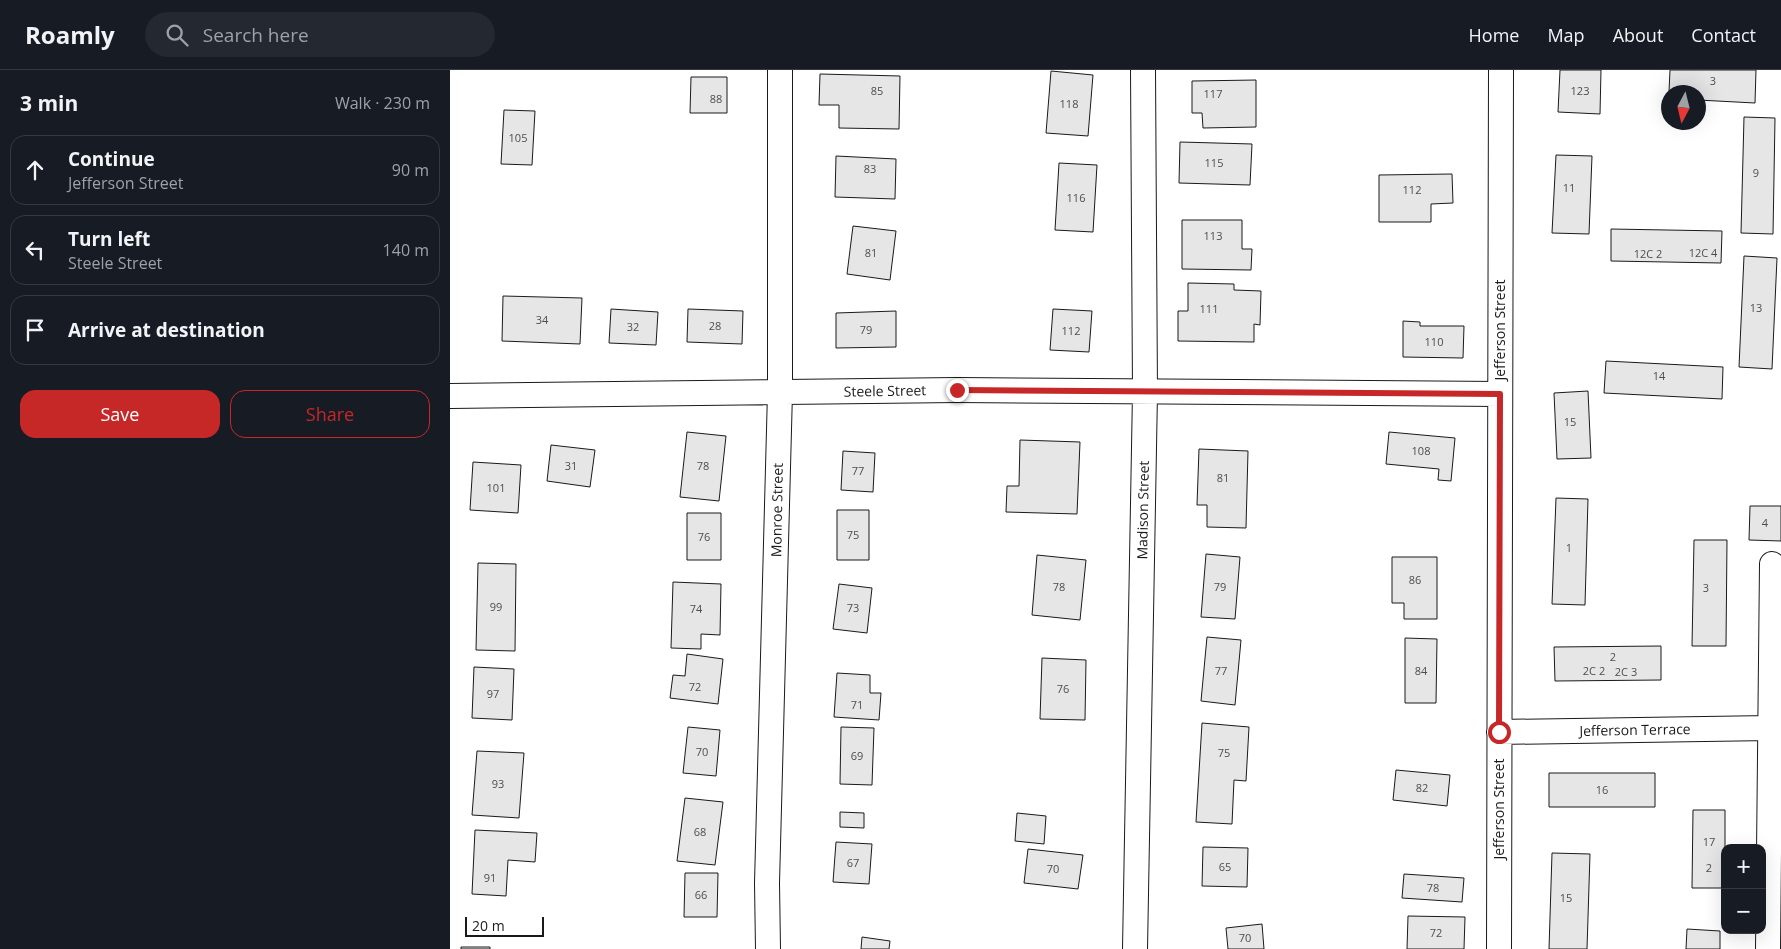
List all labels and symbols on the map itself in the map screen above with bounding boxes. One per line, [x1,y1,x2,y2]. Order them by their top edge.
house number: 3 [1710,73,1716,88]
house number: 85 [871,83,883,98]
house number: 123 [1571,83,1589,98]
north arrow [1661,85,1706,130]
house number: 117 [1204,86,1222,101]
house number: 88 [710,91,722,106]
house number: 118 [1060,96,1078,111]
house number: 105 [509,130,527,145]
house number: 115 [1205,155,1223,170]
house number: 83 [864,161,876,176]
house number: 9 [1753,165,1759,180]
house number: 11 [1563,180,1575,195]
house number: 112 [1403,182,1421,197]
house number: 116 [1067,190,1085,205]
house number: 113 [1204,228,1222,243]
house number: 81 [865,245,877,260]
house number: 12C 4 [1689,245,1718,260]
house number: 12C 2 [1634,246,1662,261]
street label: Jefferson Street [1490,279,1509,383]
house number: 13 [1750,300,1762,315]
house number: 111 [1200,301,1218,316]
house number: 34 [536,312,549,327]
house number: 28 [709,318,721,333]
house number: 32 [627,319,639,334]
house number: 79 [860,322,872,337]
house number: 112 [1062,323,1080,338]
house number: 110 [1425,334,1443,349]
house number: 14 [1653,368,1666,383]
route end [946,379,969,402]
street label: Steele Street [844,380,926,401]
house number: 15 [1564,414,1576,429]
house number: 108 [1412,443,1430,458]
house number: 31 [565,458,577,473]
house number: 78 [697,458,709,473]
street label: Madison Street [1132,460,1153,560]
street label: Monroe Street [766,463,787,557]
house number: 77 [852,463,864,478]
house number: 81 [1217,470,1229,485]
house number: 101 [487,480,505,495]
house number: 4 [1762,515,1769,530]
house number: 75 [847,527,859,542]
house number: 76 [698,529,710,544]
house number: 1 [1566,540,1572,555]
house number: 86 [1409,572,1421,587]
house number: 78 [1053,579,1065,594]
house number: 79 [1214,579,1226,594]
house number: 3 [1703,580,1709,595]
house number: 99 [490,599,502,614]
house number: 73 [847,600,859,615]
house number: 74 [690,601,703,616]
house number: 2 [1610,649,1616,664]
house number: 77 [1215,663,1227,678]
house number: 84 [1415,663,1428,678]
house number: 2C 2 [1583,663,1605,678]
house number: 2C 3 [1615,664,1637,679]
house number: 72 [689,679,701,694]
house number: 76 [1057,681,1069,696]
house number: 97 [487,686,499,701]
house number: 71 [851,697,863,712]
street label: Jefferson Terrace [1577,719,1691,740]
route start [1488,721,1511,744]
house number: 70 [696,744,708,759]
house number: 75 [1218,745,1230,760]
house number: 69 [851,748,863,763]
street label: Jefferson Street [1489,758,1508,862]
house number: 93 [492,776,504,791]
house number: 82 [1416,780,1428,795]
house number: 16 [1596,782,1608,797]
house number: 68 [694,824,706,839]
house number: 17 [1703,834,1715,849]
house number: 67 [847,855,859,870]
house number: 65 [1219,859,1231,874]
house number: 2 [1706,860,1712,875]
house number: 70 [1047,861,1059,876]
house number: 91 [484,870,496,885]
house number: 78 [1427,880,1439,895]
house number: 66 [695,887,707,902]
house number: 15 [1560,890,1572,905]
scale bar [465,914,544,937]
house number: 72 [1430,925,1442,940]
house number: 70 [1239,930,1251,945]

